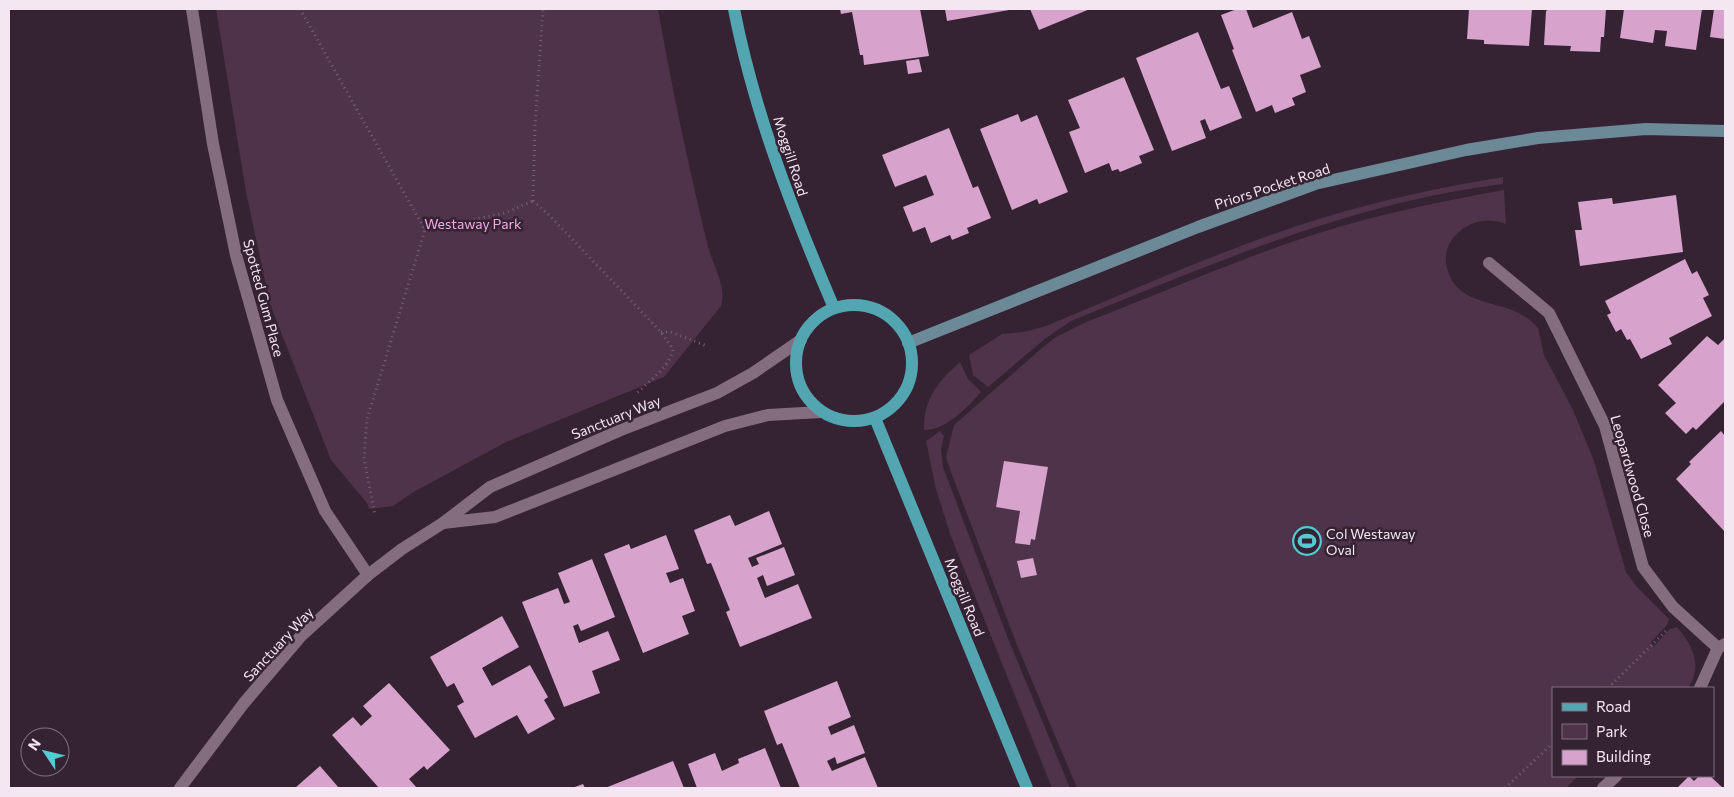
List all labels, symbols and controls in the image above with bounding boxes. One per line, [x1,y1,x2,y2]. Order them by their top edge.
street label: Moggill Road [770,114,812,198]
street label: Priors Pocket Road [1212,159,1332,213]
park label: Westaway Park [424,215,522,232]
street label: Spotted Gum Place [240,237,288,359]
street label: Sanctuary Way [569,391,663,443]
street label: Leopardwood Close [1607,413,1659,539]
place label: Col Westaway Oval [1326,525,1416,558]
sports icon: Col Westaway Oval [1292,526,1322,556]
street label: Moggill Road [942,555,988,639]
street label: Sanctuary Way [239,604,317,684]
legend [1552,687,1714,777]
text: Road [1596,697,1631,715]
text: Park [1596,722,1627,740]
north arrow [20,727,70,777]
text: N [24,735,44,753]
text: Building [1596,747,1651,765]

